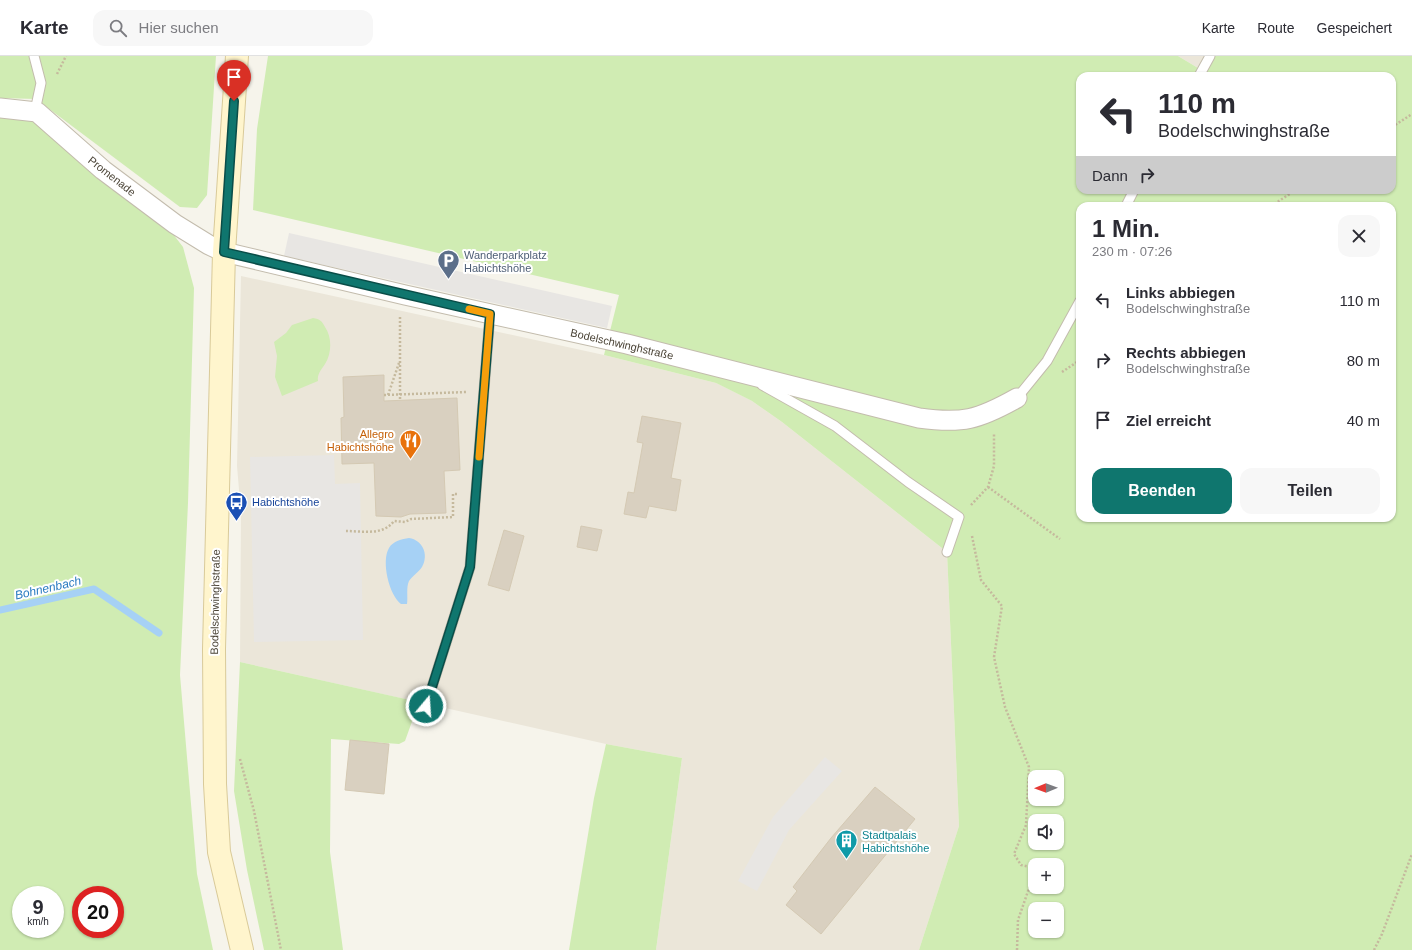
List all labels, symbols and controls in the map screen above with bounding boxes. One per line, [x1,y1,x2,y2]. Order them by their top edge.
search box [93,10,373,46]
text: Karte [20,17,69,38]
icon: search [107,17,129,39]
text: Hier suchen [139,19,219,36]
text: Karte [1202,20,1235,36]
text: Route [1257,20,1295,36]
text: Gespeichert [1317,20,1392,36]
pin [217,60,251,101]
icon: arrive [223,66,245,88]
icon: left [1092,88,1144,140]
text: 110 m [1158,88,1236,119]
text: Bodelschwinghstraße [1158,121,1330,141]
street label: Promenade [86,154,138,198]
icon: right [1136,164,1158,186]
text: Dann [1092,167,1128,184]
text: 1 Min. [1092,215,1160,242]
button: close [1338,215,1380,257]
text: 230 m · 07:26 [1092,244,1172,259]
parking icon: Wanderparkplatz Habichtshöhe [435,248,461,281]
place label: Wanderparkplatz Habichtshöhe [464,249,547,274]
text: Links abbiegen [1126,284,1235,301]
icon: left [1092,289,1114,311]
text: 110 m [1339,292,1380,309]
text: Bodelschwinghstraße [1126,301,1250,316]
street label: Bodelschwinghstraße [569,326,675,362]
text: Rechts abbiegen [1126,344,1246,361]
icon: right [1092,349,1114,371]
text: 80 m [1347,352,1380,369]
text: Bodelschwinghstraße [1126,361,1250,376]
icon: arrive [1092,409,1114,431]
text: Ziel erreicht [1126,412,1211,429]
text: 40 m [1347,412,1380,429]
restaurant icon: Allegro Habichtshöhe [397,427,423,460]
place label: Allegro Habichtshöhe [327,428,394,453]
button: Beenden [1092,468,1232,514]
button: Teilen [1240,468,1380,514]
bus stop icon: Habichtshöhe [224,489,250,522]
place label: Habichtshöhe [252,496,319,508]
street label: Bodelschwinghstraße [208,549,222,655]
water label: Bohnenbach [14,574,83,602]
position arrow [405,685,447,727]
north arrow [1028,770,1064,806]
map controls [1028,770,1064,938]
button: sound [1028,814,1064,850]
building icon: Stadtpalais Habichtshöhe [834,828,860,861]
place label: Stadtpalais Habichtshöhe [862,829,929,854]
button: + [1028,858,1064,894]
speed limit sign: 20 [72,886,124,938]
text: 9 [32,896,44,918]
button: − [1028,902,1064,938]
text: km/h [27,916,49,927]

